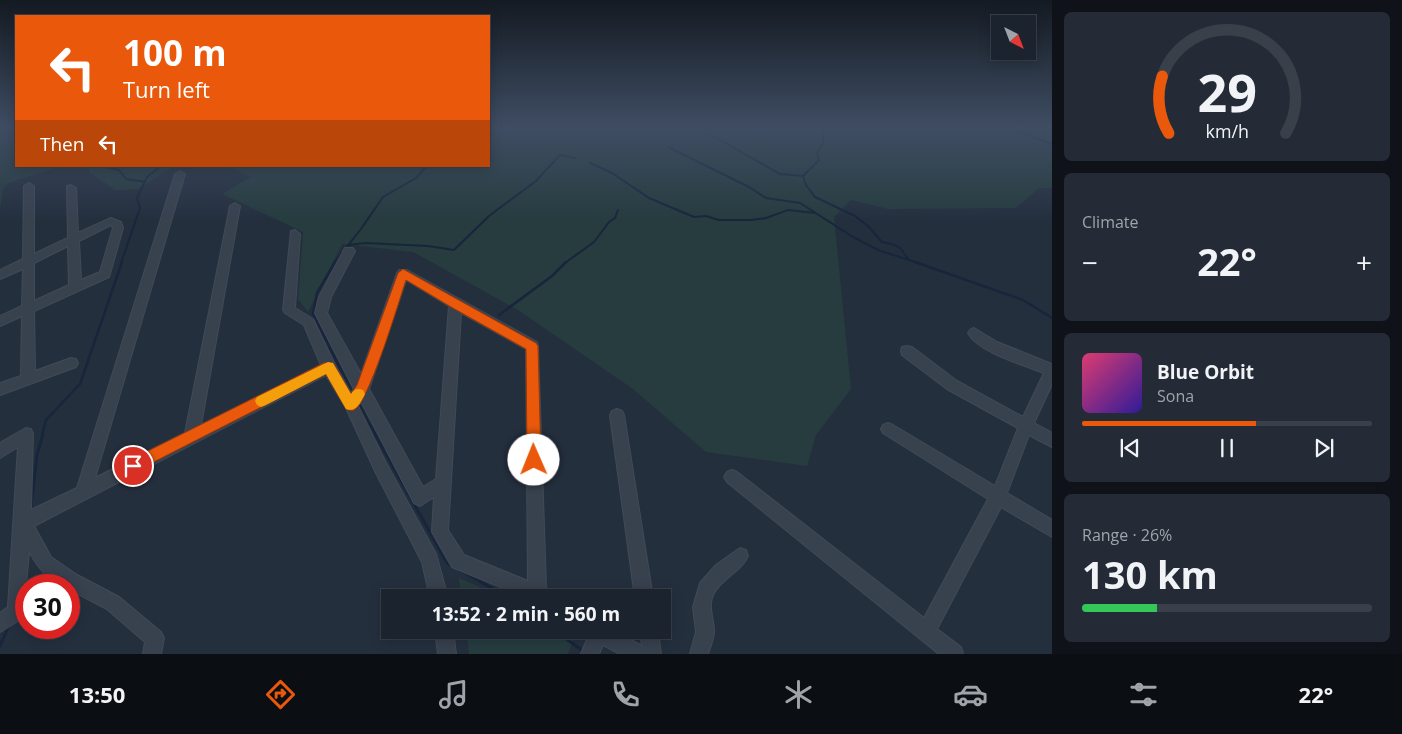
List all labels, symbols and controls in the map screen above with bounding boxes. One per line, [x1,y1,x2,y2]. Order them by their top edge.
north arrow [991,15,1036,60]
map controls [991,15,1036,60]
text: 100 m [123,29,227,76]
icon: left [40,35,105,100]
text: 29 [1197,56,1257,127]
text: Turn left [123,74,210,104]
text: km/h [1205,119,1249,143]
icon: left [94,130,122,158]
text: Then [40,131,84,157]
text: Climate [1082,211,1139,233]
text: 22° [1197,235,1257,287]
text: − [1082,243,1098,281]
text: + [1356,243,1372,281]
text: Blue Orbit [1157,359,1254,385]
text: Sona [1157,385,1194,407]
position arrow [507,433,559,485]
icon: previous [1116,434,1144,462]
icon: pause [1213,434,1241,462]
icon: next [1310,434,1338,462]
pin [112,445,154,487]
icon: arrive [119,452,147,480]
text: Range · 26% [1082,524,1172,546]
text: 130 km [1082,548,1218,600]
speed limit sign: 30 [15,574,80,639]
text: 13:52 · 2 min · 560 m [432,601,620,627]
icon: directions [263,677,298,712]
icon: music [436,677,471,712]
icon: phone [608,677,643,712]
icon: climate [781,677,816,712]
icon: car [953,677,988,712]
icon: filters [1126,677,1161,712]
text: 13:50 [69,679,125,709]
text: 22° [1299,679,1333,709]

